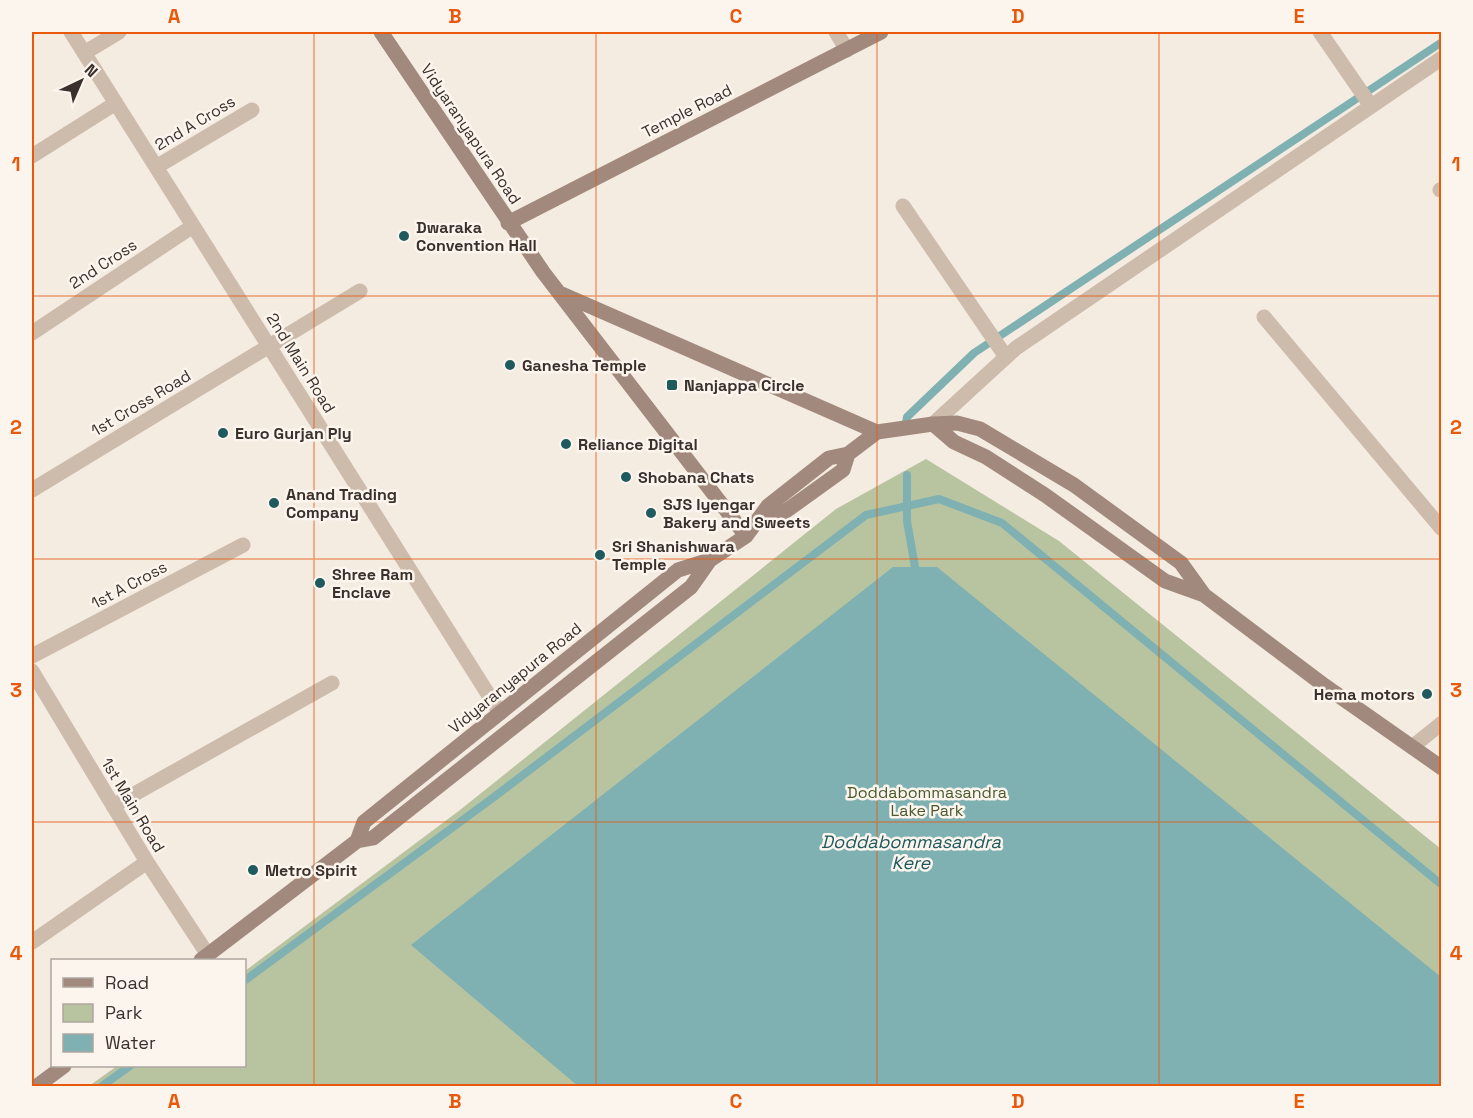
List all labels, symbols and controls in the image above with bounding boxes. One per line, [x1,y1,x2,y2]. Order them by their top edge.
text: A [168,3,181,29]
text: B [448,3,462,29]
text: C [730,3,743,29]
text: D [1011,3,1025,29]
text: E [1293,3,1305,29]
north arrow [51,51,111,111]
text: N [80,59,102,82]
street label: Vidyaranyapura Road [416,60,526,208]
street label: Temple Road [639,79,735,143]
street label: 2nd A Cross [151,91,239,155]
text: 1 [11,151,21,177]
text: 1 [1451,151,1461,177]
place label: Dwaraka Convention Hall [416,217,537,256]
marker: Dwaraka Convention Hall [397,229,411,243]
street label: 2nd Cross [65,234,141,294]
street label: 2nd Main Road [262,309,340,417]
place label: Ganesha Temple [522,355,647,376]
marker: Ganesha Temple [503,358,517,372]
street label: 1st Cross Road [87,365,195,441]
place label: Nanjappa Circle [684,375,805,396]
marker: Nanjappa Circle [665,378,679,392]
text: 2 [10,414,22,440]
text: 2 [1450,414,1462,440]
place label: Euro Gurjan Ply [235,423,352,444]
marker: Euro Gurjan Ply [216,426,230,440]
place label: Reliance Digital [578,434,698,455]
marker: Reliance Digital [559,437,573,451]
place label: Shobana Chats [638,467,754,488]
marker: Shobana Chats [619,470,633,484]
place label: Anand Trading Company [286,484,397,523]
place label: SJS Iyengar Bakery and Sweets [663,494,810,533]
marker: Anand Trading Company [267,496,281,510]
marker: SJS Iyengar Bakery and Sweets [644,506,658,520]
place label: Sri Shanishwara Temple [612,536,735,575]
marker: Sri Shanishwara Temple [593,548,607,562]
street label: 1st A Cross [87,556,171,614]
place label: Shree Ram Enclave [332,564,413,603]
marker: Shree Ram Enclave [313,576,327,590]
street label: Vidyaranyapura Road [444,618,586,738]
text: 3 [10,677,22,703]
text: 3 [1450,677,1462,703]
place label: Hema motors [1314,684,1415,705]
marker: Hema motors [1420,687,1434,701]
street label: 1st Main Road [97,754,169,856]
park label: Doddabommasandra Lake Park [847,782,1007,821]
water label: Doddabommasandra Kere [821,830,1002,874]
place label: Metro Spirit [265,860,357,881]
marker: Metro Spirit [246,863,260,877]
text: 4 [10,940,23,966]
text: 4 [1450,940,1463,966]
legend [51,959,246,1067]
text: Road [105,971,149,994]
text: Park [105,1001,143,1024]
text: Water [105,1031,156,1054]
text: A [168,1088,181,1114]
text: B [448,1088,462,1114]
text: C [730,1088,743,1114]
text: D [1011,1088,1025,1114]
text: E [1293,1088,1305,1114]

